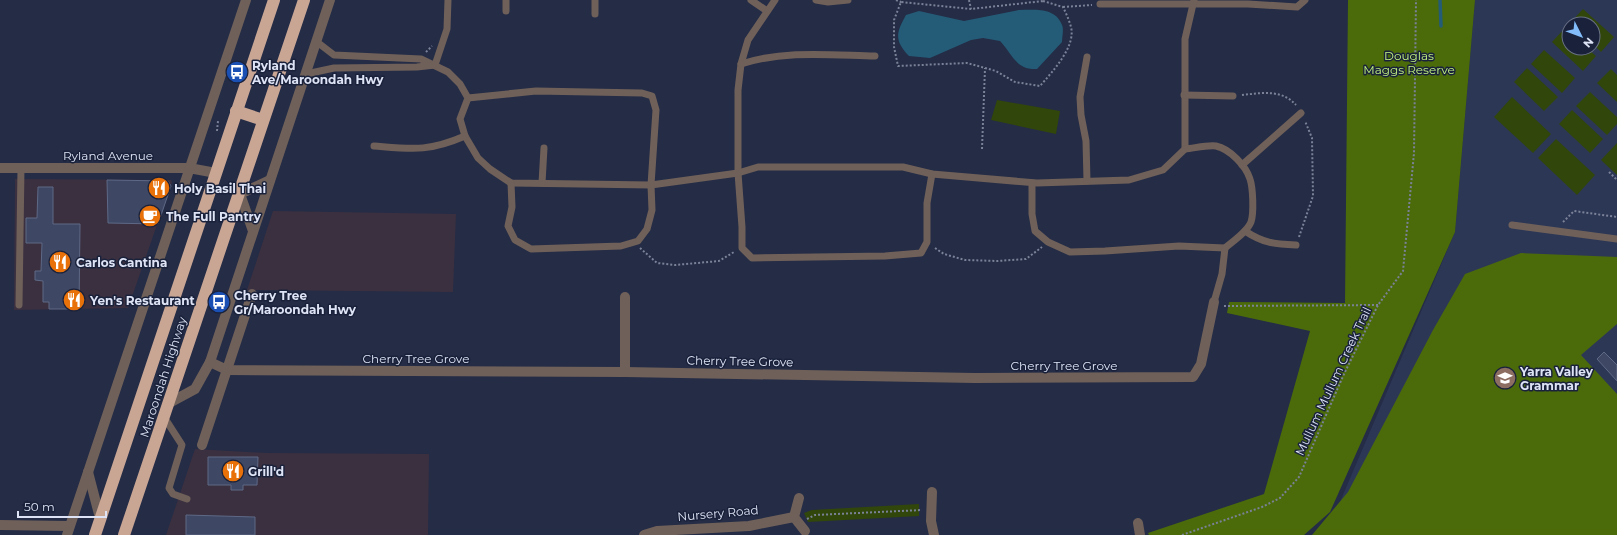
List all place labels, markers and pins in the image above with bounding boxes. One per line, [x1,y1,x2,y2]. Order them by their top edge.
place label: Ryland Ave/Maroondah Hwy [251,58,384,87]
bus stop icon: Ryland Ave/Maroondah Hwy [224,59,250,85]
restaurant icon: Holy Basil Thai [146,175,172,201]
place label: Holy Basil Thai [174,181,266,196]
cafe icon: The Full Pantry [137,203,163,229]
place label: The Full Pantry [166,209,262,224]
restaurant icon: Carlos Cantina [47,249,73,275]
place label: Carlos Cantina [76,255,167,270]
restaurant icon: Yen's Restaurant [61,287,87,313]
place label: Cherry Tree Gr/Maroondah Hwy [234,288,357,317]
bus stop icon: Cherry Tree Gr/Maroondah Hwy [206,289,232,315]
place label: Yen's Restaurant [89,293,196,308]
place label: Yarra Valley Grammar [1519,364,1594,393]
school or university icon: Yarra Valley Grammar [1492,365,1518,391]
restaurant icon: Grill'd [220,458,246,484]
place label: Grill'd [248,464,284,479]

